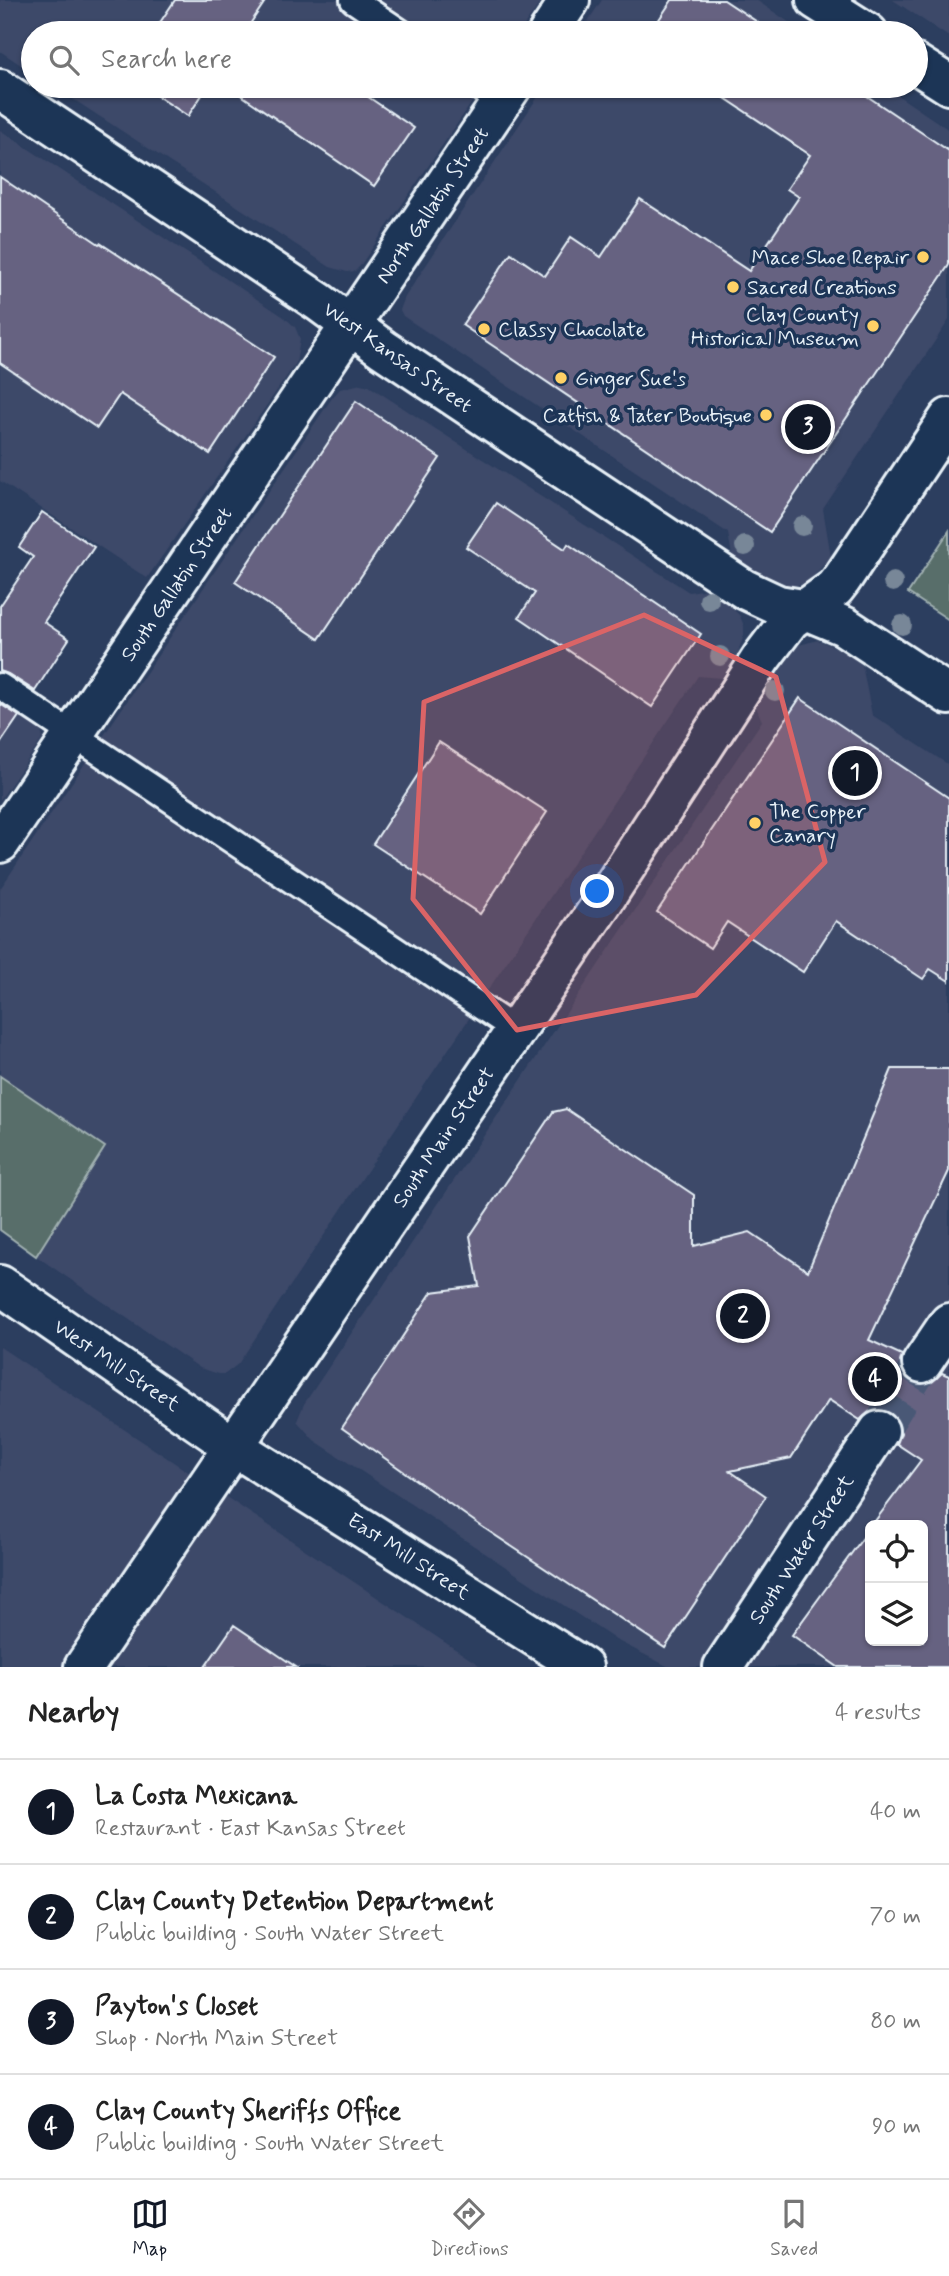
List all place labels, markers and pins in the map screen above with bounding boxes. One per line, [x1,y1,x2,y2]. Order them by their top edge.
place label: Mace Shoe Repair [752,244,909,272]
marker: Mace Shoe Repair [915,249,931,265]
place label: Sacred Creations [747,274,897,302]
marker: Sacred Creations [725,279,741,295]
place label: Clay County Historical Museum [691,301,859,353]
place label: Classy Chocolate [498,316,646,344]
marker: Clay County Historical Museum [865,318,881,334]
marker: Classy Chocolate [476,321,492,337]
place label: Ginger Sue's [575,365,686,394]
marker: Ginger Sue's [553,370,569,386]
pin: 3 [785,401,831,453]
place label: Catfish & Tater Boutique [543,402,752,430]
marker: Catfish & Tater Boutique [758,407,774,423]
pin: 1 [832,747,878,799]
place label: The Copper Canary [769,798,866,850]
marker: The Copper Canary [747,815,763,831]
pin: 2 [720,1290,766,1342]
pin: 4 [852,1353,898,1405]

